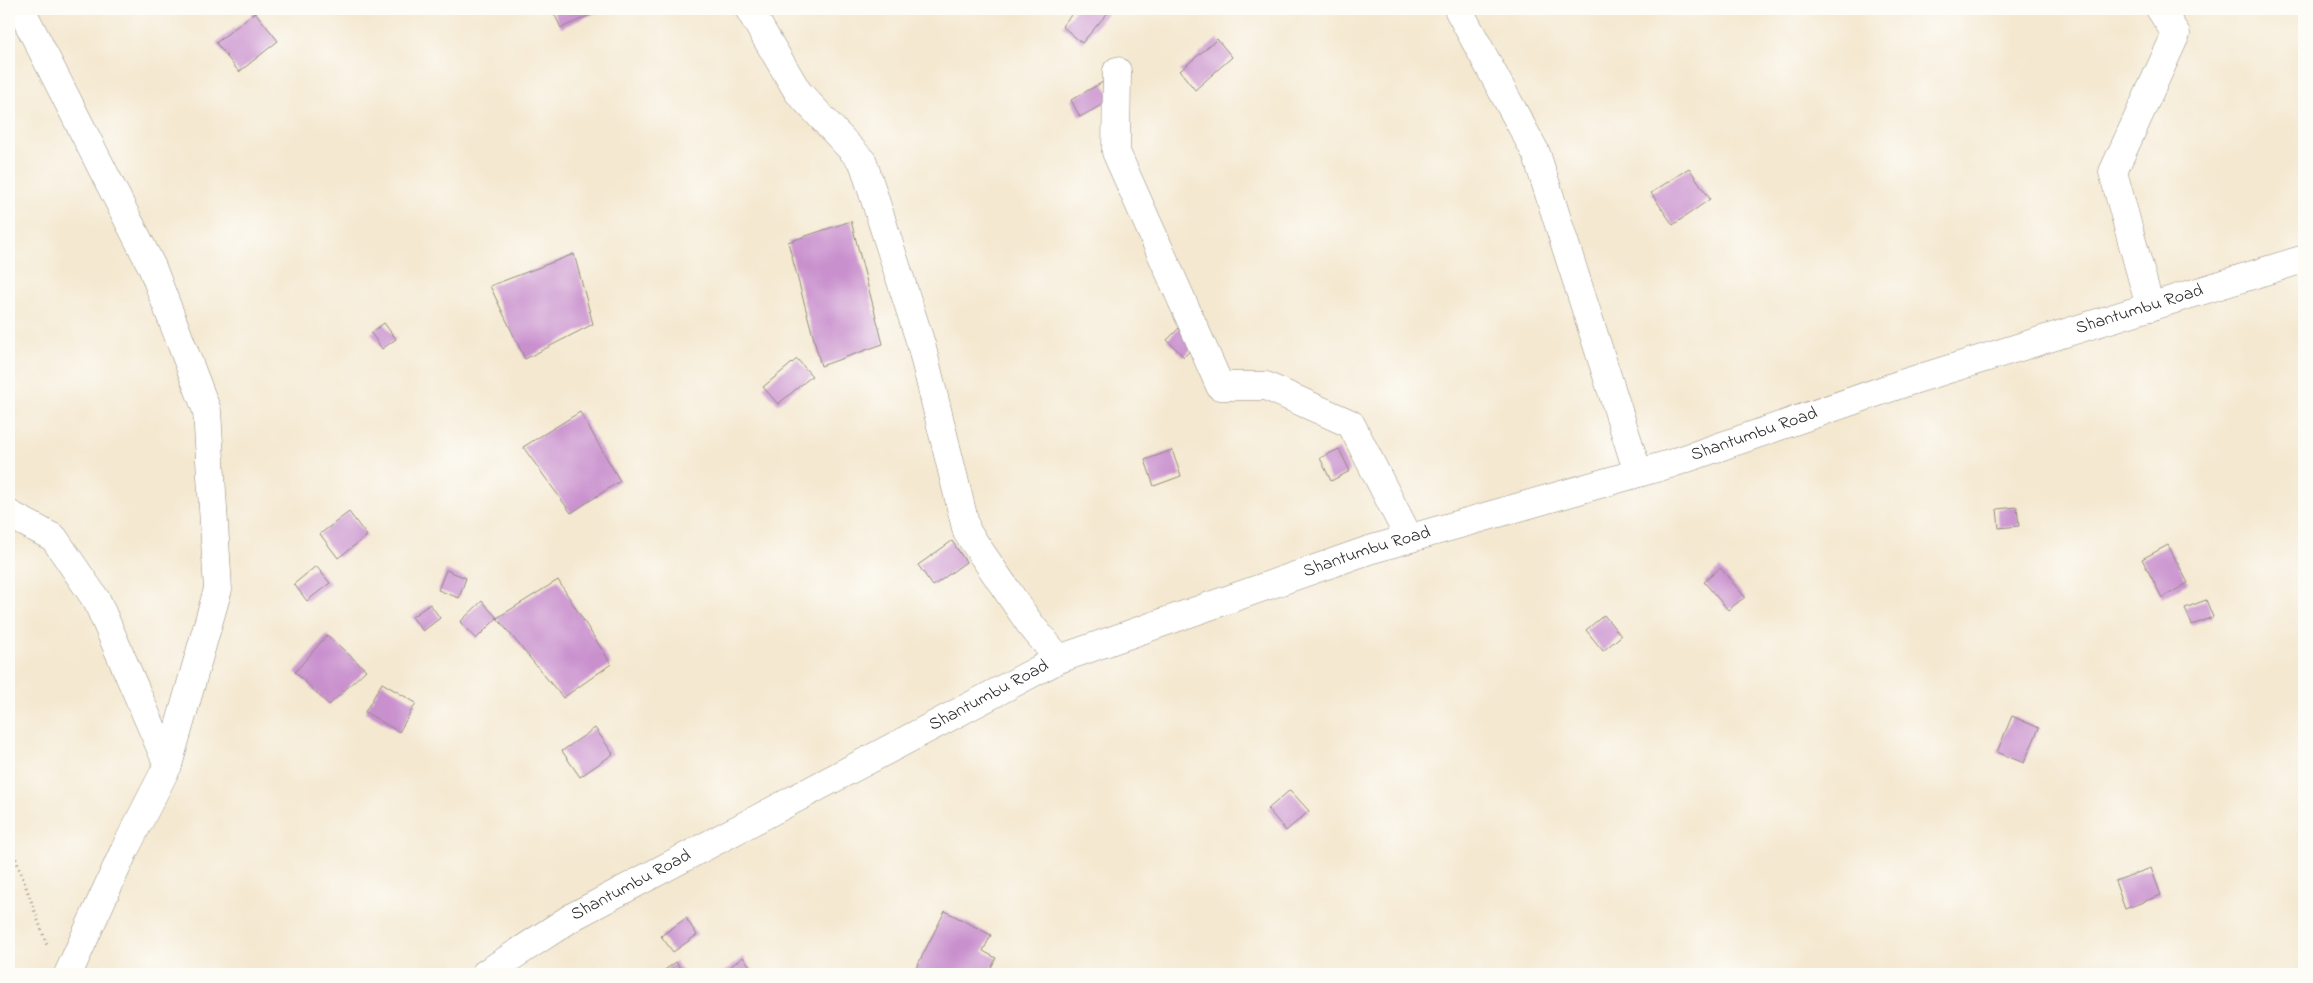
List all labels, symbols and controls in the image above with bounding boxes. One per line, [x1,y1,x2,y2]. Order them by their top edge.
street label: Shantumbu Road [2072,278,2207,342]
street label: Shantumbu Road [1687,401,1821,469]
street label: Shantumbu Road [1300,520,1434,585]
street label: Shantumbu Road [924,654,1054,739]
street label: Shantumbu Road [567,843,696,928]

